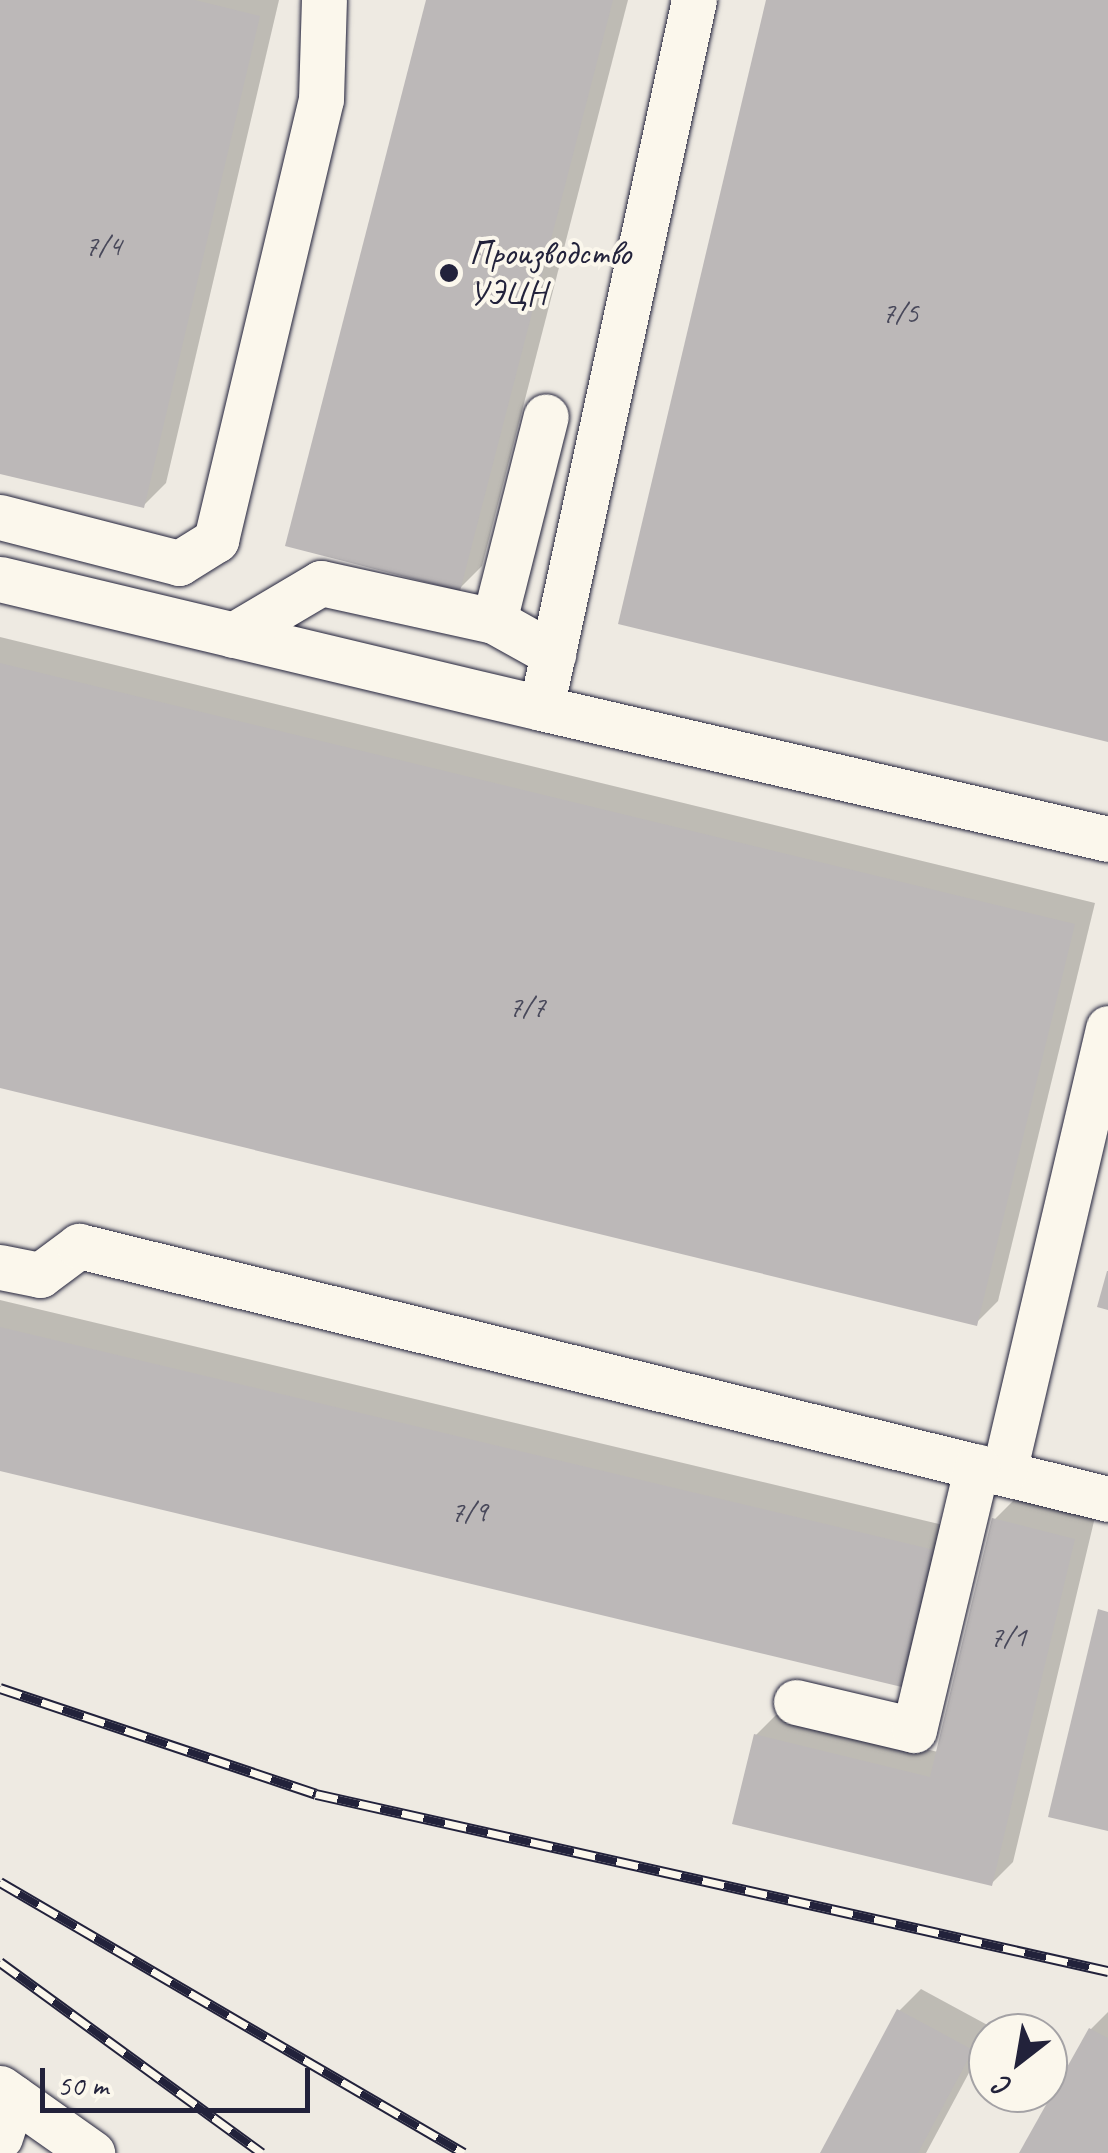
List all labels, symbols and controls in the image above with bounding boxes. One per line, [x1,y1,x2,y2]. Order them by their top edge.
house number: 7/4 [85,227,121,263]
place label: Производство УЭЦН [469,232,631,314]
marker: Производство УЭЦН [438,262,460,284]
house number: 7/5 [882,294,918,330]
house number: 7/7 [509,988,545,1024]
house number: 7/9 [451,1493,487,1529]
house number: 7/1 [990,1618,1026,1654]
north arrow [968,2013,1068,2113]
scale bar [45,2048,315,2110]
text: 50 m [57,2066,108,2104]
text: С [988,2069,1018,2106]

